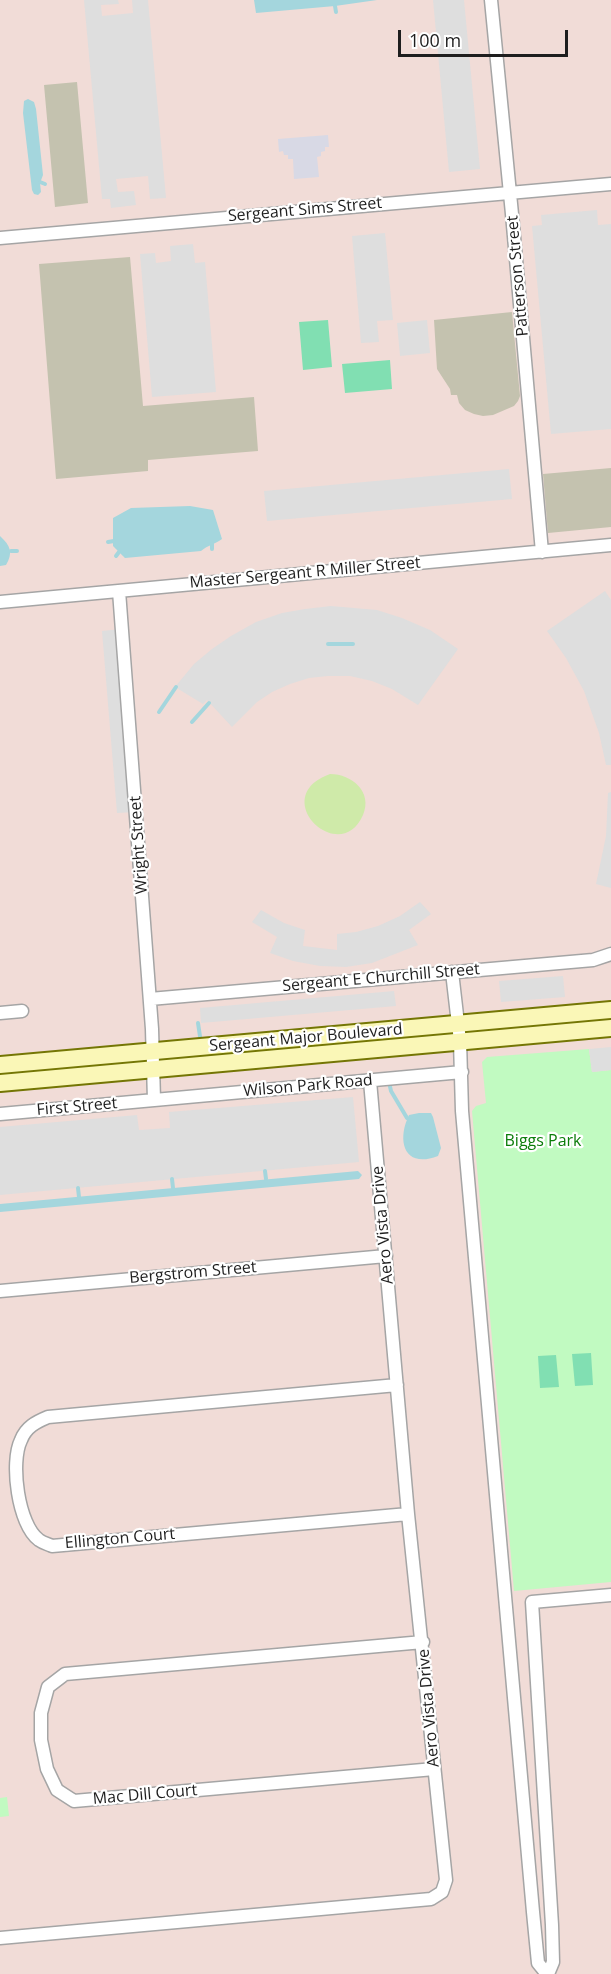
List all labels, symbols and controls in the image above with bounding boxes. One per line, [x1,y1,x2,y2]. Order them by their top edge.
scale bar [401,18,570,56]
text: 100 m [409,28,461,52]
street label: Sergeant Sims Street [227,194,383,226]
street label: Patterson Street [503,215,533,337]
street label: Master Sergeant R Miller Street [189,553,421,593]
street label: Wright Street [126,795,152,895]
street label: Sergeant E Churchill Street [281,960,481,996]
street label: Sergeant Major Boulevard [208,1020,404,1056]
street label: Wilson Park Road [242,1071,374,1101]
street label: First Street [36,1094,118,1120]
park label: Biggs Park [505,1131,581,1151]
street label: Aero Vista Drive [368,1165,398,1285]
street label: Bergstrom Street [129,1258,257,1288]
street label: Ellington Court [64,1525,176,1553]
street label: Aero Vista Drive [414,1648,444,1768]
street label: Mac Dill Court [92,1781,198,1809]

